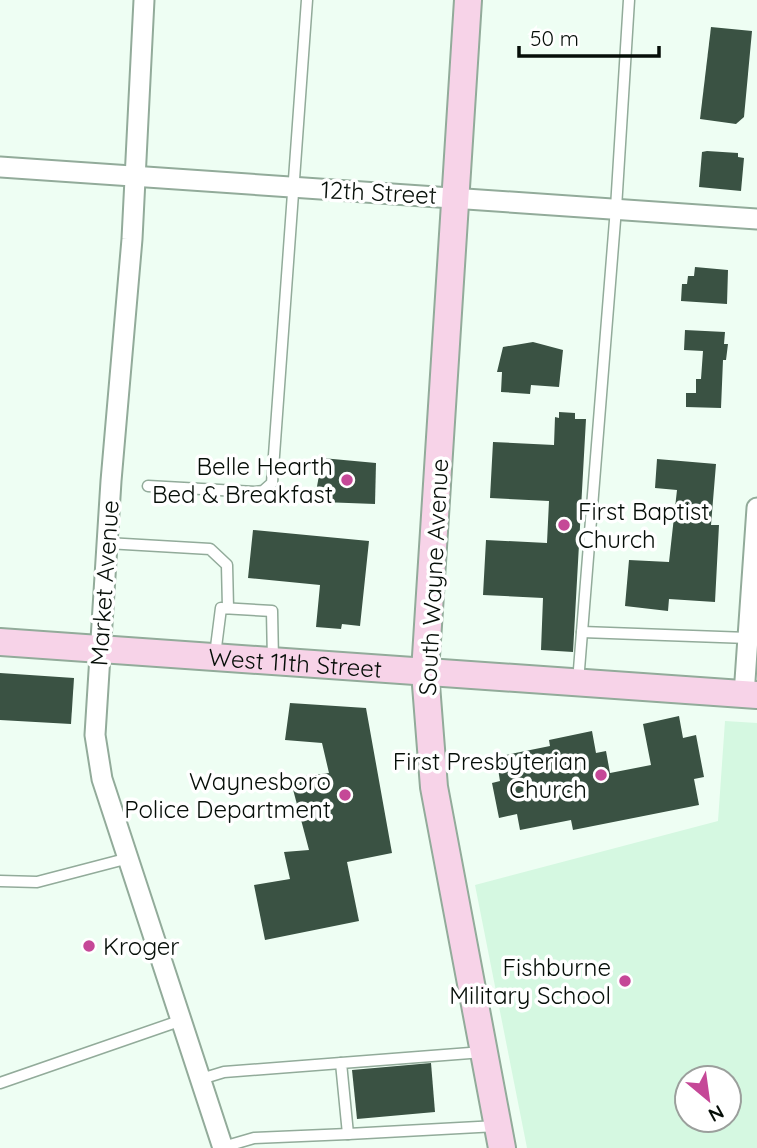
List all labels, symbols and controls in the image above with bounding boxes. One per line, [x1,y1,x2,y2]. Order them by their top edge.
scale bar [519,14,659,58]
text: 50 m [530,25,579,51]
street label: 12th Street [320,174,438,210]
place label: Belle Hearth Bed & Breakfast [152,451,333,509]
street label: South Wayne Avenue [412,458,454,696]
marker: Belle Hearth Bed & Breakfast [339,472,355,488]
place label: First Baptist Church [578,496,709,554]
street label: Market Avenue [83,499,125,667]
marker: First Baptist Church [556,517,572,533]
street label: West 11th Street [207,642,383,684]
place label: First Presbyterian Church [393,746,587,804]
place label: Waynesboro Police Department [124,766,331,824]
marker: First Presbyterian Church [593,767,609,783]
marker: Waynesboro Police Department [337,787,353,803]
place label: Kroger [103,931,180,961]
marker: Kroger [81,938,97,954]
place label: Fishburne Military School [449,952,611,1010]
marker: Fishburne Military School [617,973,633,989]
north arrow [673,1064,743,1134]
text: N [704,1100,728,1128]

